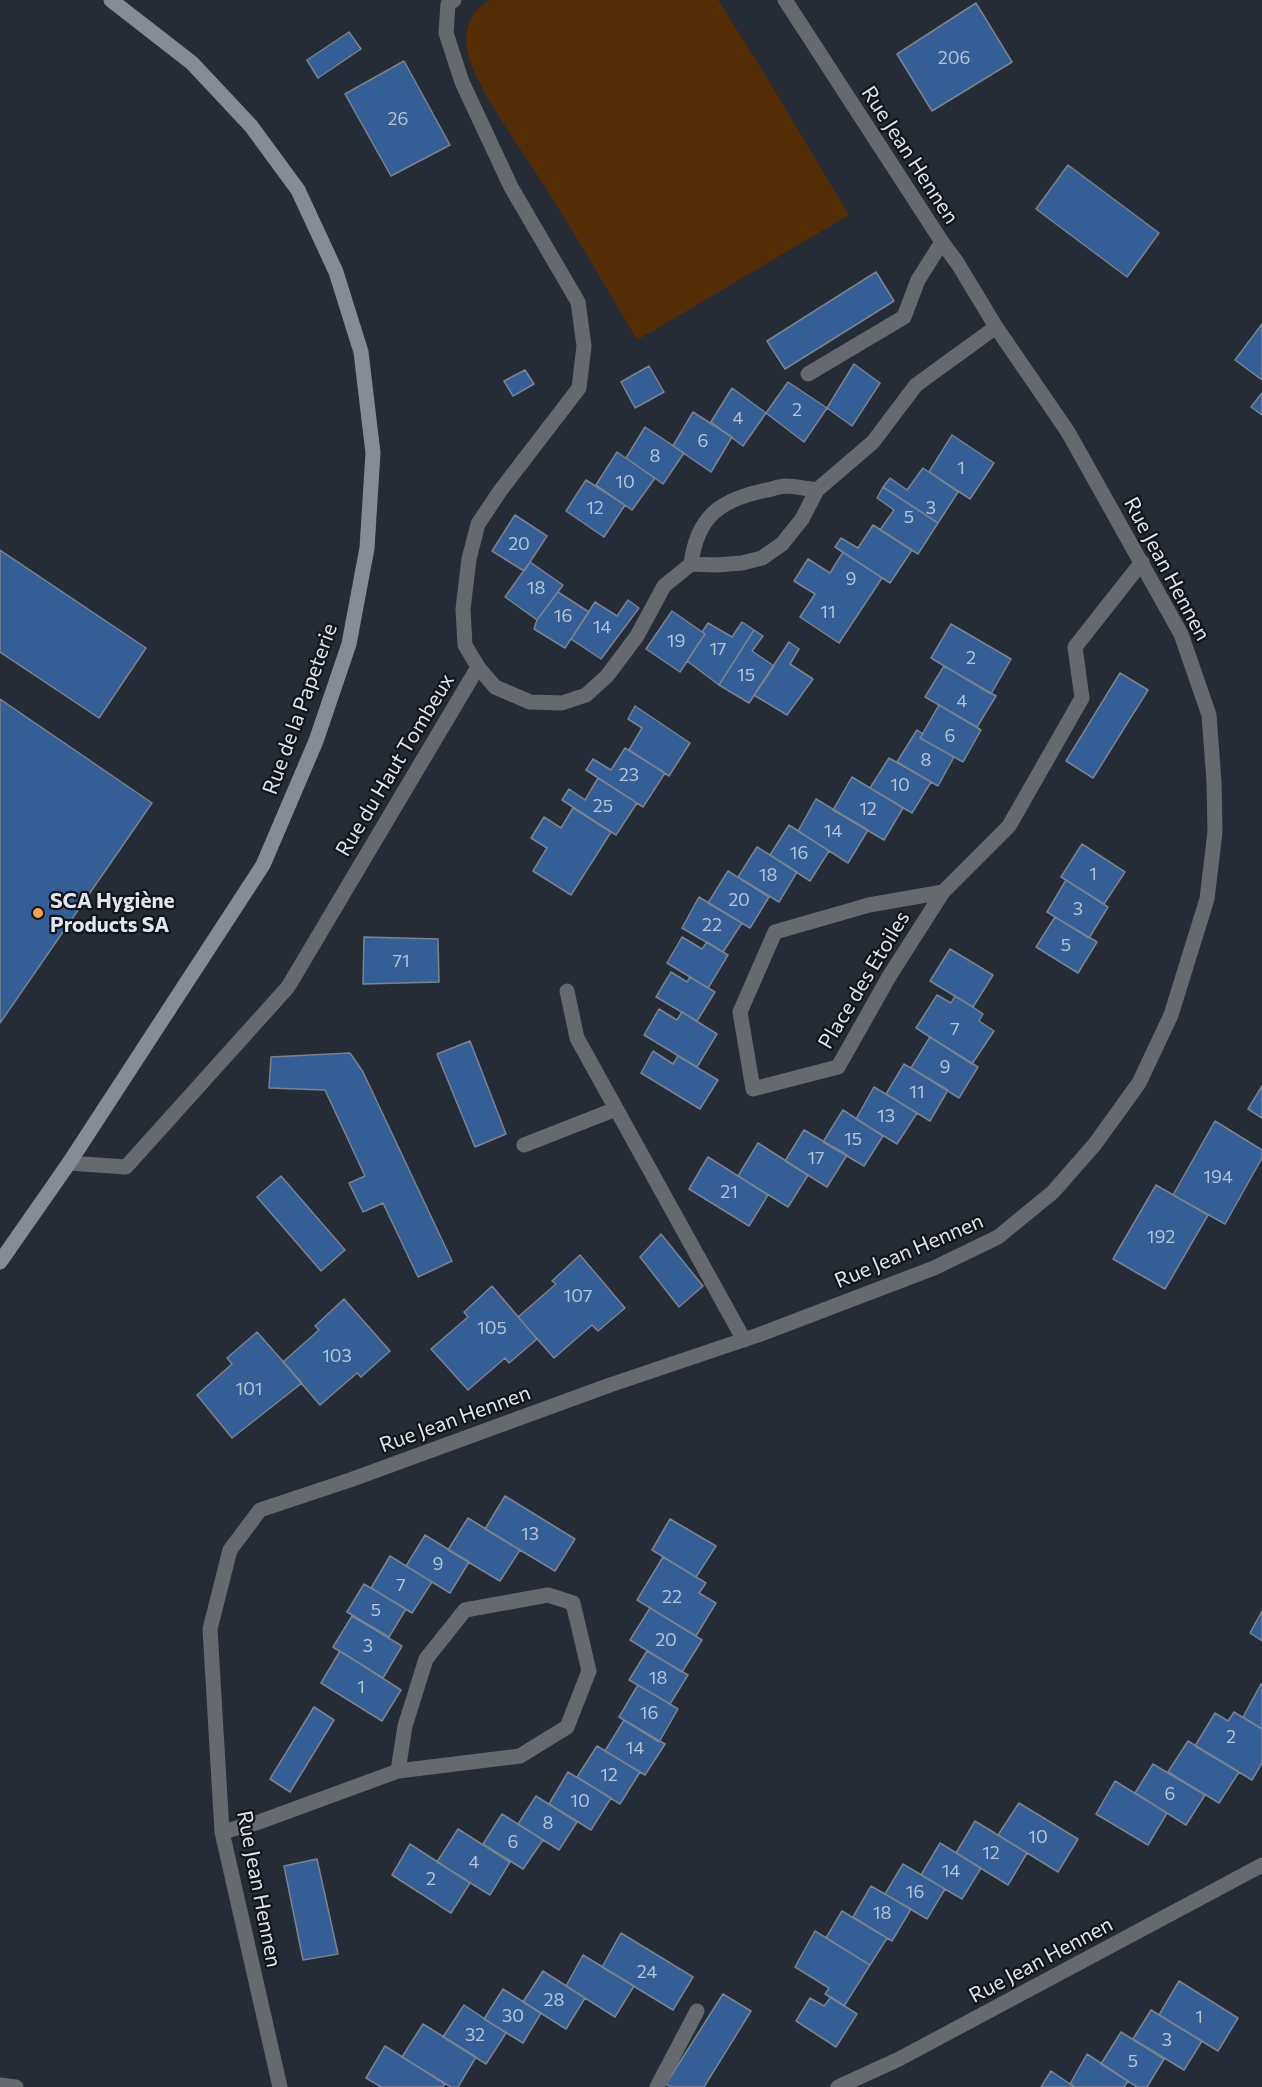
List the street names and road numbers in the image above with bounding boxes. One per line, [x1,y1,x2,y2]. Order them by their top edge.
street label: Rue Jean Hennen [856,81,964,229]
street label: Rue Jean Hennen [1119,493,1215,645]
street label: Rue de la Papeterie [257,620,343,798]
street label: Rue du Haut Tombeux [330,669,460,861]
street label: Place des Etoiles [813,906,915,1054]
street label: Rue Jean Hennen [831,1208,987,1294]
street label: Rue Jean Hennen [376,1380,534,1458]
street label: Rue Jean Hennen [231,1809,287,1969]
street label: Rue Jean Hennen [965,1912,1117,2008]

